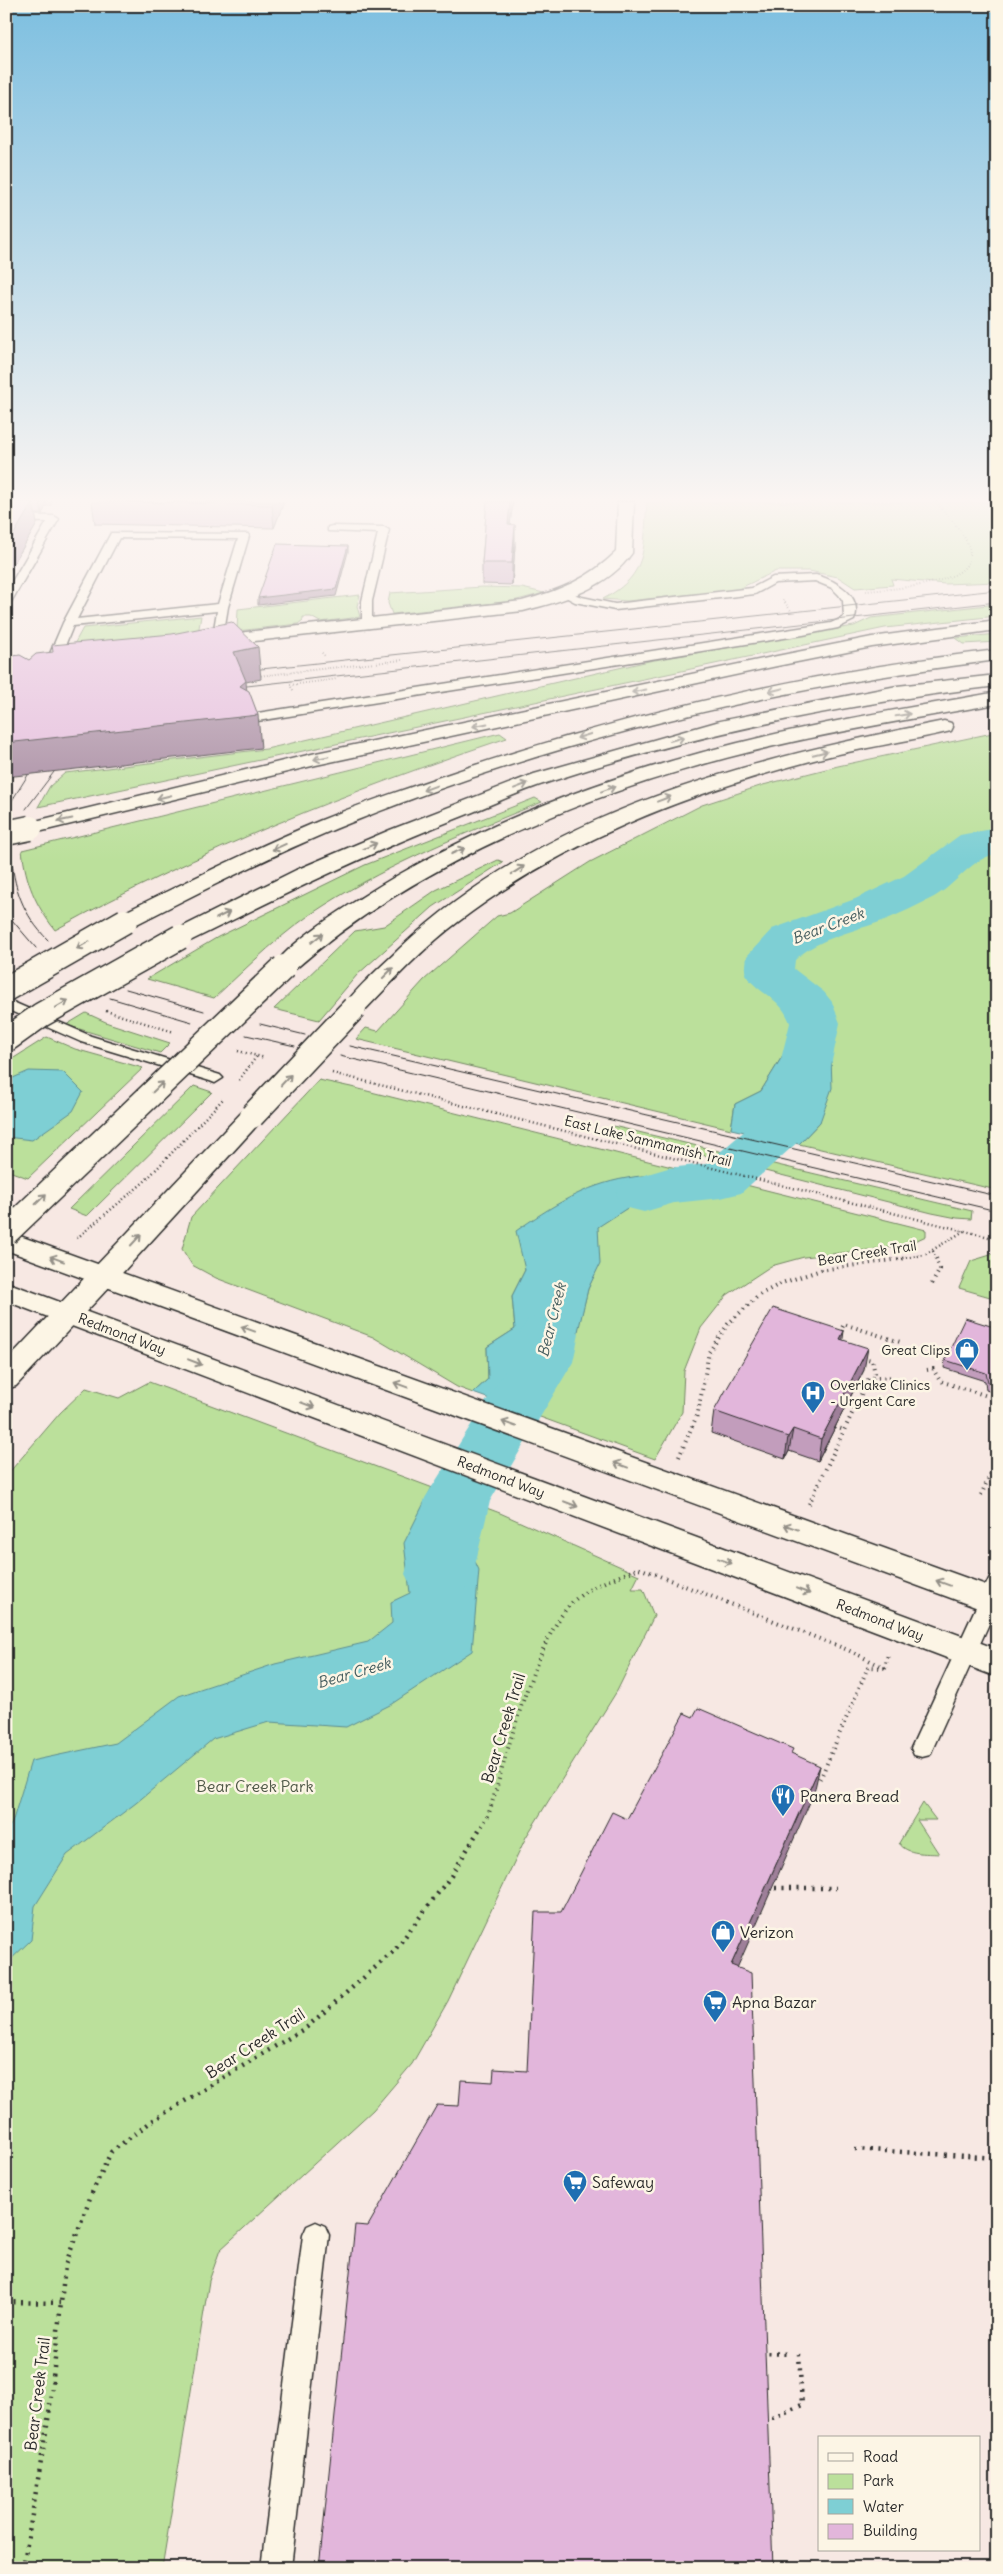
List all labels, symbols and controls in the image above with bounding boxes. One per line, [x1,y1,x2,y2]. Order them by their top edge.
one-way arrow [768,686,784,695]
one-way arrow [632,687,648,697]
one-way arrow [894,709,910,719]
one-way arrow [473,721,489,730]
one-way arrow [576,732,592,742]
one-way arrow [668,734,684,743]
one-way arrow [811,748,827,757]
one-way arrow [314,754,330,764]
one-way arrow [513,781,528,790]
one-way arrow [423,784,438,793]
one-way arrow [600,784,616,793]
one-way arrow [156,793,172,802]
one-way arrow [656,794,671,803]
one-way arrow [57,816,73,826]
one-way arrow [362,841,377,851]
one-way arrow [272,842,287,852]
one-way arrow [451,846,466,856]
one-way arrow [511,865,525,875]
water label: Bear Creek [789,903,868,948]
one-way arrow [215,910,230,919]
one-way arrow [310,932,323,944]
one-way arrow [76,941,90,951]
one-way arrow [382,967,395,979]
one-way arrow [54,998,68,1008]
one-way arrow [280,1074,292,1087]
one-way arrow [152,1081,165,1093]
street label: East Lake Sammamish Trail [563,1112,733,1170]
one-way arrow [35,1193,48,1205]
one-way arrow [130,1234,142,1247]
street label: Bear Creek Trail [816,1236,918,1270]
one-way arrow [50,1254,65,1263]
water label: Bear Creek [533,1280,570,1359]
street label: Redmond Way [76,1309,168,1359]
one-way arrow [241,1324,256,1333]
shop icon: Great Clips [954,1337,980,1371]
place label: Great Clips [881,1341,950,1359]
one-way arrow [187,1358,202,1367]
place label: Overlake Clinics - Urgent Care [830,1376,930,1410]
one-way arrow [394,1380,409,1389]
hospital icon: Overlake Clinics - Urgent Care [800,1380,826,1414]
one-way arrow [300,1401,315,1410]
one-way arrow [502,1419,518,1428]
street label: Redmond Way [455,1452,547,1502]
one-way arrow [614,1460,629,1469]
one-way arrow [563,1499,578,1509]
one-way arrow [783,1522,799,1531]
one-way arrow [717,1557,732,1566]
one-way arrow [936,1578,952,1587]
one-way arrow [795,1586,810,1596]
street label: Redmond Way [834,1595,926,1645]
water label: Bear Creek [315,1653,394,1692]
street label: Bear Creek Trail [477,1670,529,1786]
park label: Bear Creek Park [196,1776,314,1796]
restaurant icon: Panera Bread [770,1783,796,1817]
place label: Panera Bread [800,1786,899,1806]
shop icon: Verizon [710,1919,736,1953]
place label: Verizon [740,1922,794,1942]
supermarket icon: Apna Bazar [702,1989,728,2023]
place label: Apna Bazar [732,1992,817,2012]
street label: Bear Creek Trail [202,2004,308,2082]
supermarket icon: Safeway [562,2169,588,2203]
place label: Safeway [592,2172,654,2192]
street label: Bear Creek Trail [20,2336,54,2452]
legend [818,2436,980,2552]
text: Road [863,2447,898,2466]
text: Park [863,2471,894,2490]
text: Water [863,2497,904,2516]
text: Building [863,2521,918,2540]

